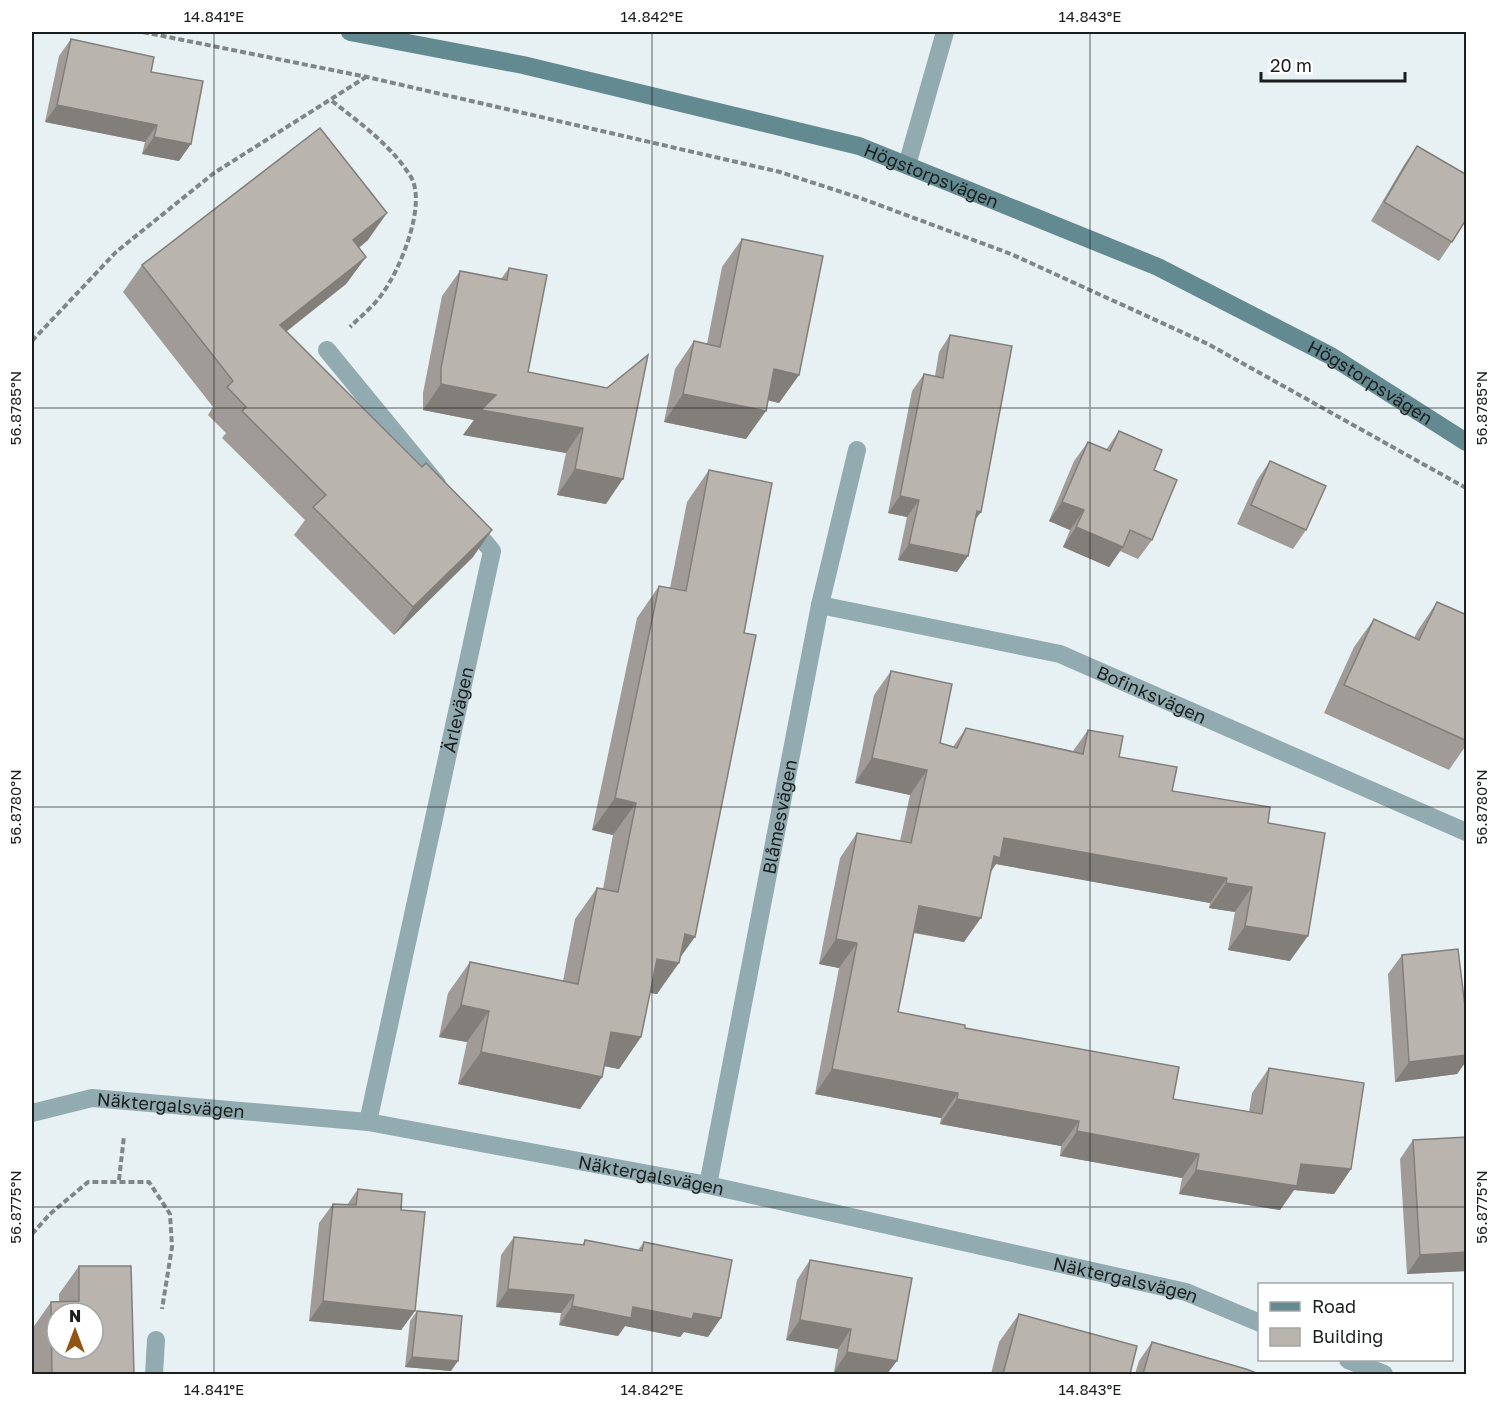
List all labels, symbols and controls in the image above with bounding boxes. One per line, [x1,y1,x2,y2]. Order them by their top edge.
text: 14.841°E [184,7,244,25]
text: 14.842°E [621,7,683,25]
text: 14.843°E [1058,7,1122,25]
scale bar [1261,45,1405,83]
text: 20 m [1270,54,1312,76]
street label: Högstorpsvägen [861,138,1002,212]
street label: Högstorpsvägen [1304,335,1437,429]
text: 56.8785°N [6,371,24,445]
text: 56.8785°N [1472,371,1490,445]
street label: Bofinksvägen [1093,661,1210,728]
street label: Ärlevägen [438,665,478,755]
street label: Blåmesvägen [757,758,801,876]
text: 56.8780°N [6,769,24,845]
text: 56.8780°N [1472,769,1490,845]
street label: Näktergalsvägen [96,1087,246,1122]
street label: Näktergalsvägen [577,1150,726,1199]
text: 56.8775°N [6,1170,24,1244]
text: 56.8775°N [1472,1170,1490,1244]
street label: Näktergalsvägen [1051,1252,1202,1307]
legend [1258,1283,1453,1361]
text: Road [1312,1295,1356,1317]
north arrow [45,1301,105,1361]
text: N [69,1306,81,1326]
text: Building [1312,1325,1383,1347]
text: 14.841°E [184,1380,244,1398]
text: 14.842°E [621,1380,683,1398]
text: 14.843°E [1058,1380,1122,1398]

